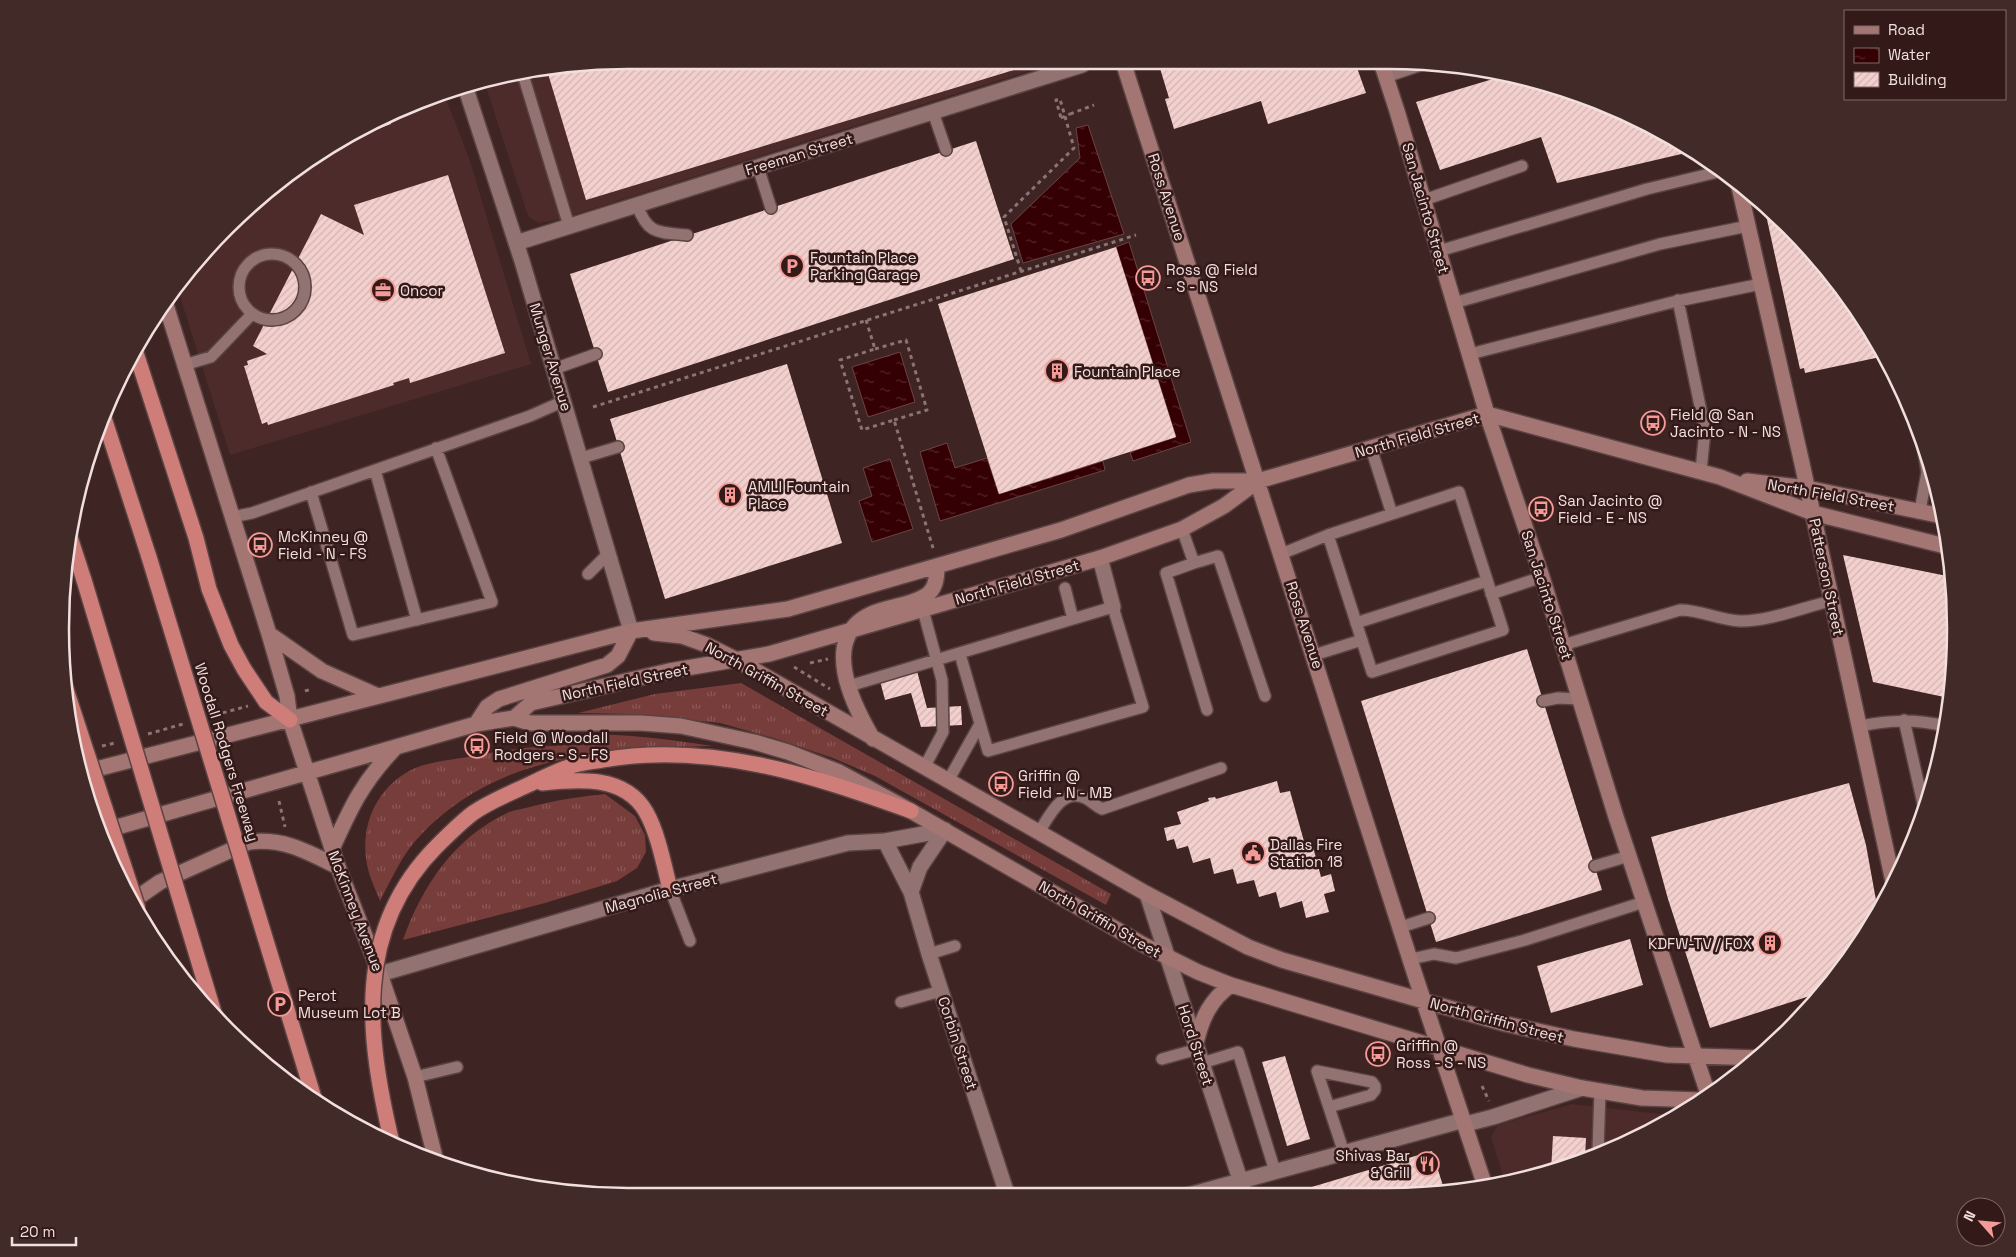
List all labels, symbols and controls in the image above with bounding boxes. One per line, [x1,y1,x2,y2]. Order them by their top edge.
legend [1844,10,2006,100]
text: Road [1888,20,1925,39]
text: Water [1888,45,1931,64]
text: Building [1888,70,1947,89]
street label: Freeman Street [743,129,855,179]
street label: San Jacinto Street [1398,140,1454,276]
street label: Ross Avenue [1144,151,1190,243]
place label: Fountain Place Parking Garage [810,248,919,284]
parking icon: Fountain Place Parking Garage [779,253,805,279]
place label: Ross @ Field - S - NS [1166,260,1258,296]
bus stop icon: Ross @ Field - S - NS [1135,265,1161,291]
office icon: Oncor [370,277,396,303]
place label: Oncor [400,281,443,300]
street label: Munger Avenue [526,301,577,414]
building icon: Fountain Place [1044,358,1070,384]
place label: Fountain Place [1074,362,1181,381]
place label: Field @ San Jacinto - N - NS [1670,405,1781,441]
street label: North Field Street [1353,408,1481,462]
bus stop icon: Field @ San Jacinto - N - NS [1640,410,1666,436]
street label: North Field Street [1766,474,1896,516]
place label: AMLI Fountain Place [748,477,850,513]
building icon: AMLI Fountain Place [717,482,743,508]
place label: San Jacinto @ Field - E - NS [1558,491,1663,527]
bus stop icon: San Jacinto @ Field - E - NS [1528,496,1554,522]
street label: Patterson Street [1805,517,1849,638]
place label: McKinney @ Field - N - FS [278,527,368,563]
street label: San Jacinto Street [1517,528,1577,662]
bus stop icon: McKinney @ Field - N - FS [247,532,273,558]
street label: North Field Street [953,555,1081,609]
street label: Ross Avenue [1282,579,1328,671]
street label: North Griffin Street [702,637,832,721]
street label: North Field Street [560,659,690,705]
street label: Woodall Rodgers Freeway [191,660,263,844]
place label: Field @ Woodall Rodgers - S - FS [494,728,608,764]
bus stop icon: Field @ Woodall Rodgers - S - FS [464,733,490,759]
place label: Griffin @ Field - N - MB [1018,766,1112,802]
bus stop icon: Griffin @ Field - N - MB [988,771,1014,797]
place label: Dallas Fire Station 18 [1270,835,1343,871]
public building icon: Dallas Fire Station 18 [1240,840,1266,866]
street label: McKinney Avenue [324,848,388,974]
street label: Magnolia Street [603,869,719,917]
street label: North Griffin Street [1036,876,1164,962]
building icon: KDFW-TV / FOX [1757,930,1783,956]
place label: KDFW-TV / FOX [1648,934,1752,953]
place label: Perot Museum Lot B [298,986,401,1022]
parking icon: Perot Museum Lot B [267,991,293,1017]
street label: North Griffin Street [1428,993,1566,1047]
street label: Corbin Street [934,994,982,1092]
street label: Hord Street [1174,1002,1218,1088]
place label: Griffin @ Ross - S - NS [1396,1036,1486,1072]
bus stop icon: Griffin @ Ross - S - NS [1365,1041,1391,1067]
place label: Shivas Bar & Grill [1336,1146,1410,1182]
restaurant icon: Shivas Bar & Grill [1414,1151,1440,1177]
north arrow [1956,1197,2006,1247]
text: N [1959,1208,1980,1224]
scale bar [12,1214,76,1246]
text: 20 m [20,1222,55,1241]

